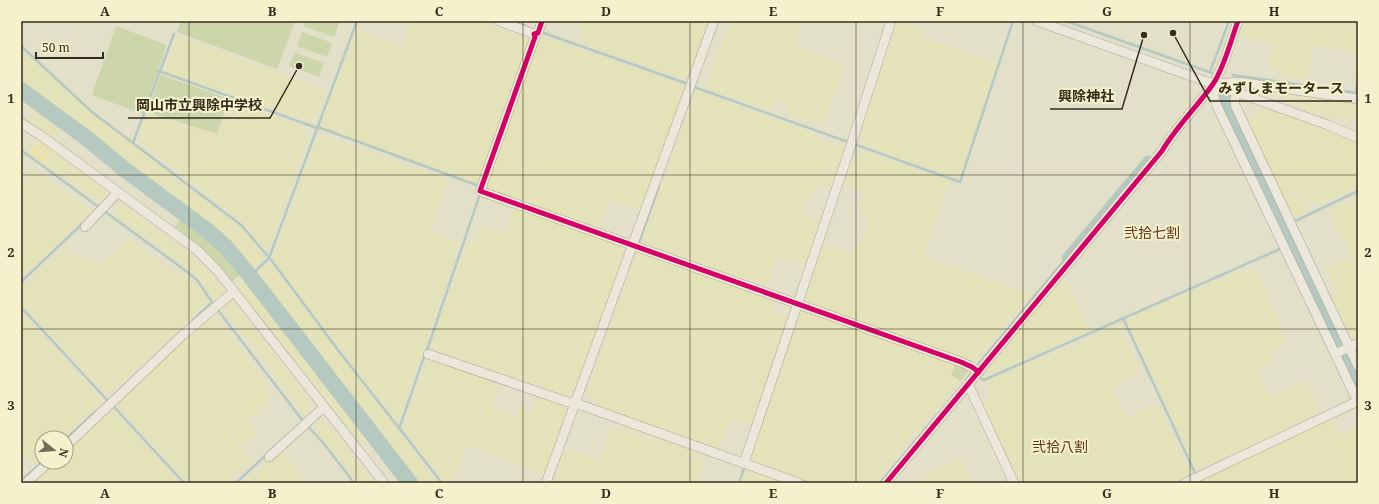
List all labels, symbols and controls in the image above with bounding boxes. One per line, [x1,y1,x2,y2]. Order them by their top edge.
text: A [100,2,110,20]
text: B [268,2,277,20]
text: C [435,2,444,20]
text: D [601,2,611,20]
text: E [769,2,778,20]
text: F [936,2,944,20]
text: G [1102,2,1112,20]
text: H [1269,2,1280,20]
scale bar [36,34,103,60]
text: 50 m [42,39,70,56]
callout: みずしまモータース [1210,75,1352,101]
text: みずしまモータース [1218,78,1344,97]
callout: 興除神社 [1050,83,1122,109]
text: 興除神社 [1058,86,1114,105]
text: 1 [7,89,15,107]
text: 1 [1364,89,1372,107]
callout: 岡山市立興除中学校 [128,92,270,118]
text: 岡山市立興除中学校 [136,95,262,114]
district label: 弐拾七割 [1124,223,1180,242]
text: 2 [7,243,15,261]
text: 2 [1364,243,1372,261]
text: 3 [7,396,15,414]
text: 3 [1364,396,1372,414]
north arrow [34,430,74,470]
district label: 弐拾八割 [1032,437,1088,456]
text: N [56,447,72,460]
text: A [100,484,110,502]
text: B [268,484,277,502]
text: C [435,484,444,502]
text: D [601,484,611,502]
text: E [769,484,778,502]
text: F [936,484,944,502]
text: G [1102,484,1112,502]
text: H [1269,484,1280,502]

